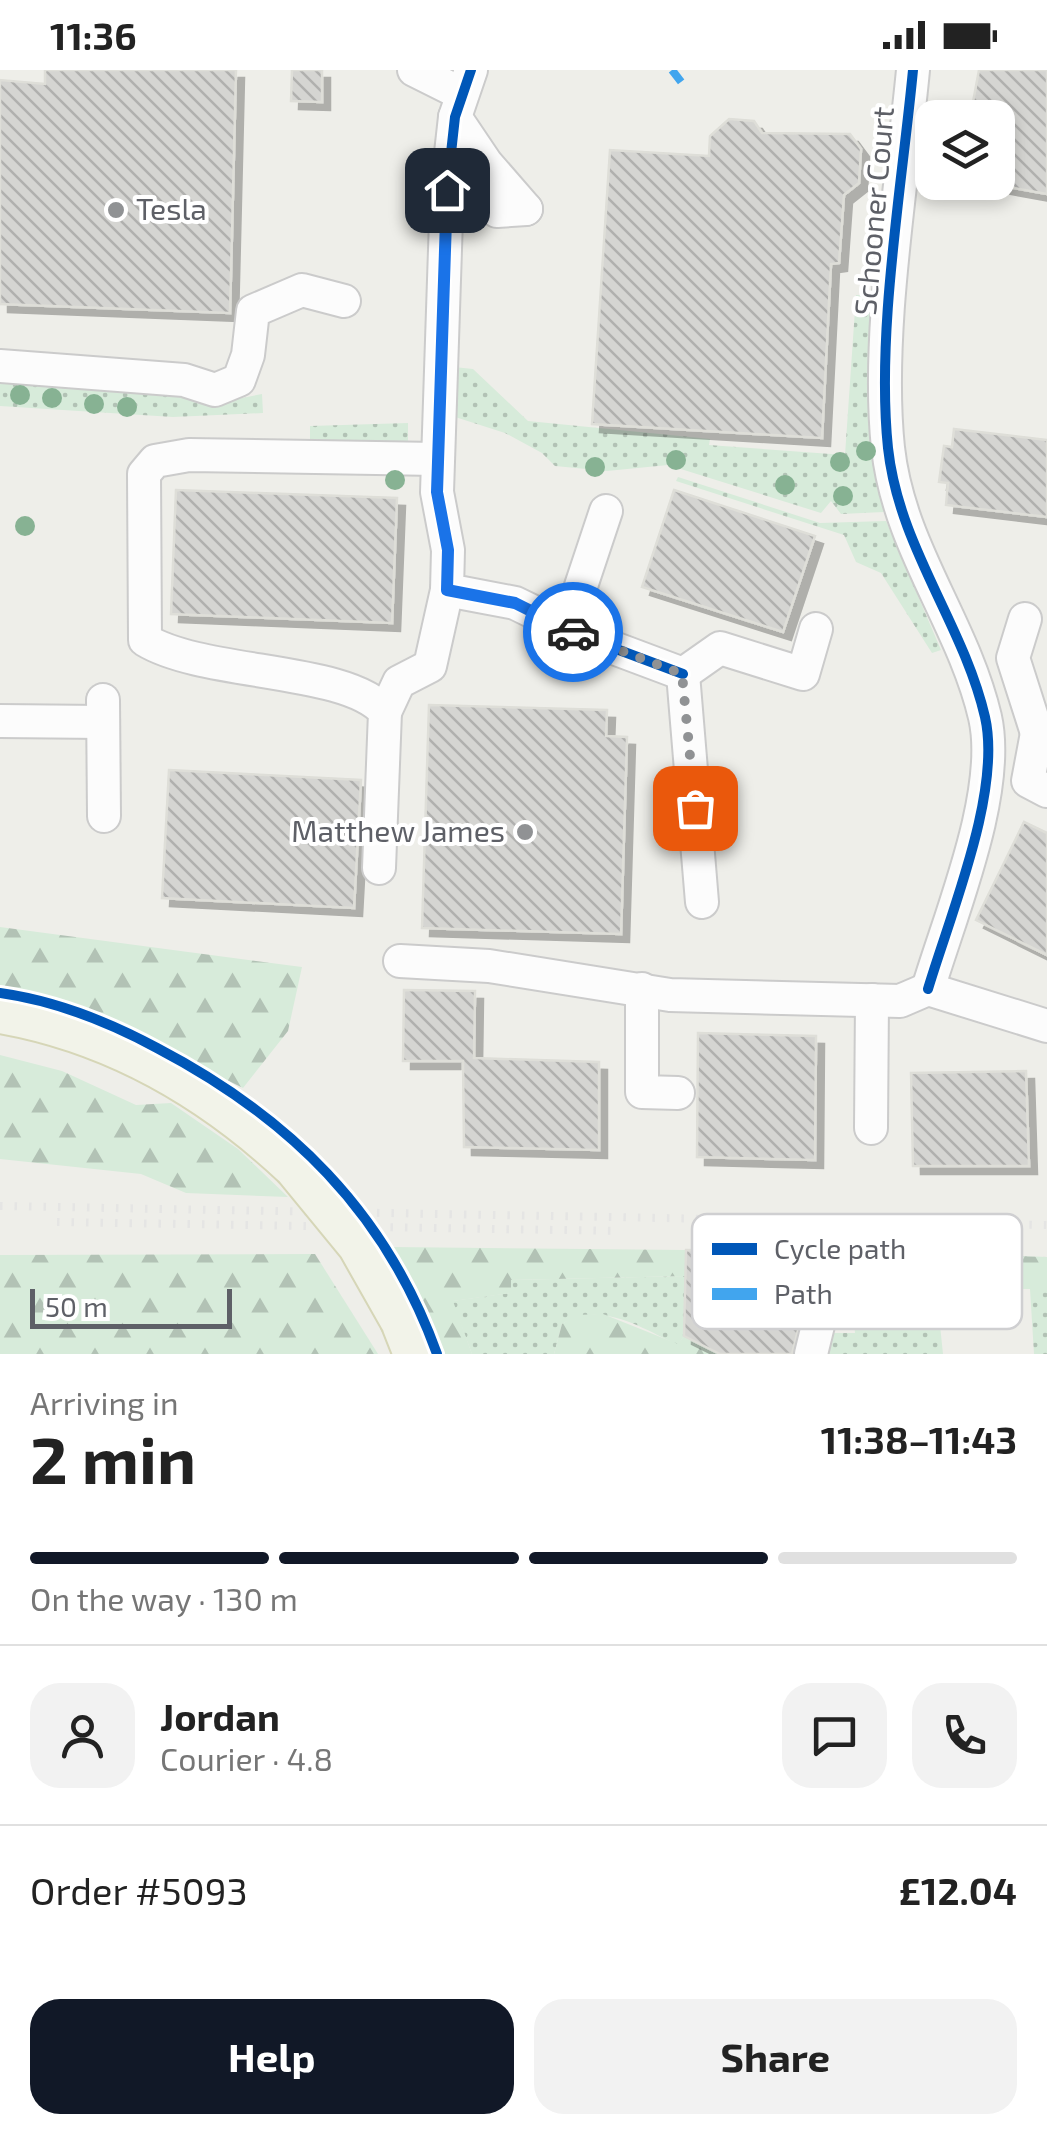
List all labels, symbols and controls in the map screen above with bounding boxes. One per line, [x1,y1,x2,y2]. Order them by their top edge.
text: 11:36 [50,12,137,58]
map controls [915,100,1015,200]
button: layers [915,100,1015,200]
street label: Schooner Court [846,105,900,317]
pin [405,148,490,233]
icon: home [420,163,475,218]
place label: Tesla [136,190,207,226]
marker: Tesla [105,199,127,221]
courier [523,582,623,682]
icon: car [546,605,601,660]
pin [653,766,738,851]
icon: bag [668,781,723,836]
place label: Matthew James [291,812,505,848]
marker: Matthew James [514,821,536,843]
legend [692,1214,1022,1329]
text: Cycle path [774,1231,906,1265]
text: Path [774,1276,833,1310]
scale bar [30,1284,232,1328]
text: 50 m [45,1289,108,1323]
text: Arriving in [30,1383,179,1421]
text: 11:38–11:43 [821,1416,1017,1462]
text: 2 min [30,1419,196,1497]
text: On the way · 130 m [30,1579,298,1617]
button: person [30,1683,135,1788]
button: chat [782,1683,887,1788]
button: phone [912,1683,1017,1788]
text: Jordan [160,1693,280,1739]
text: Courier · 4.8 [160,1739,333,1777]
text: Order #5093 [30,1867,248,1913]
text: £12.04 [899,1867,1017,1913]
button: Help [30,1999,514,2114]
button: Share [534,1999,1017,2114]

